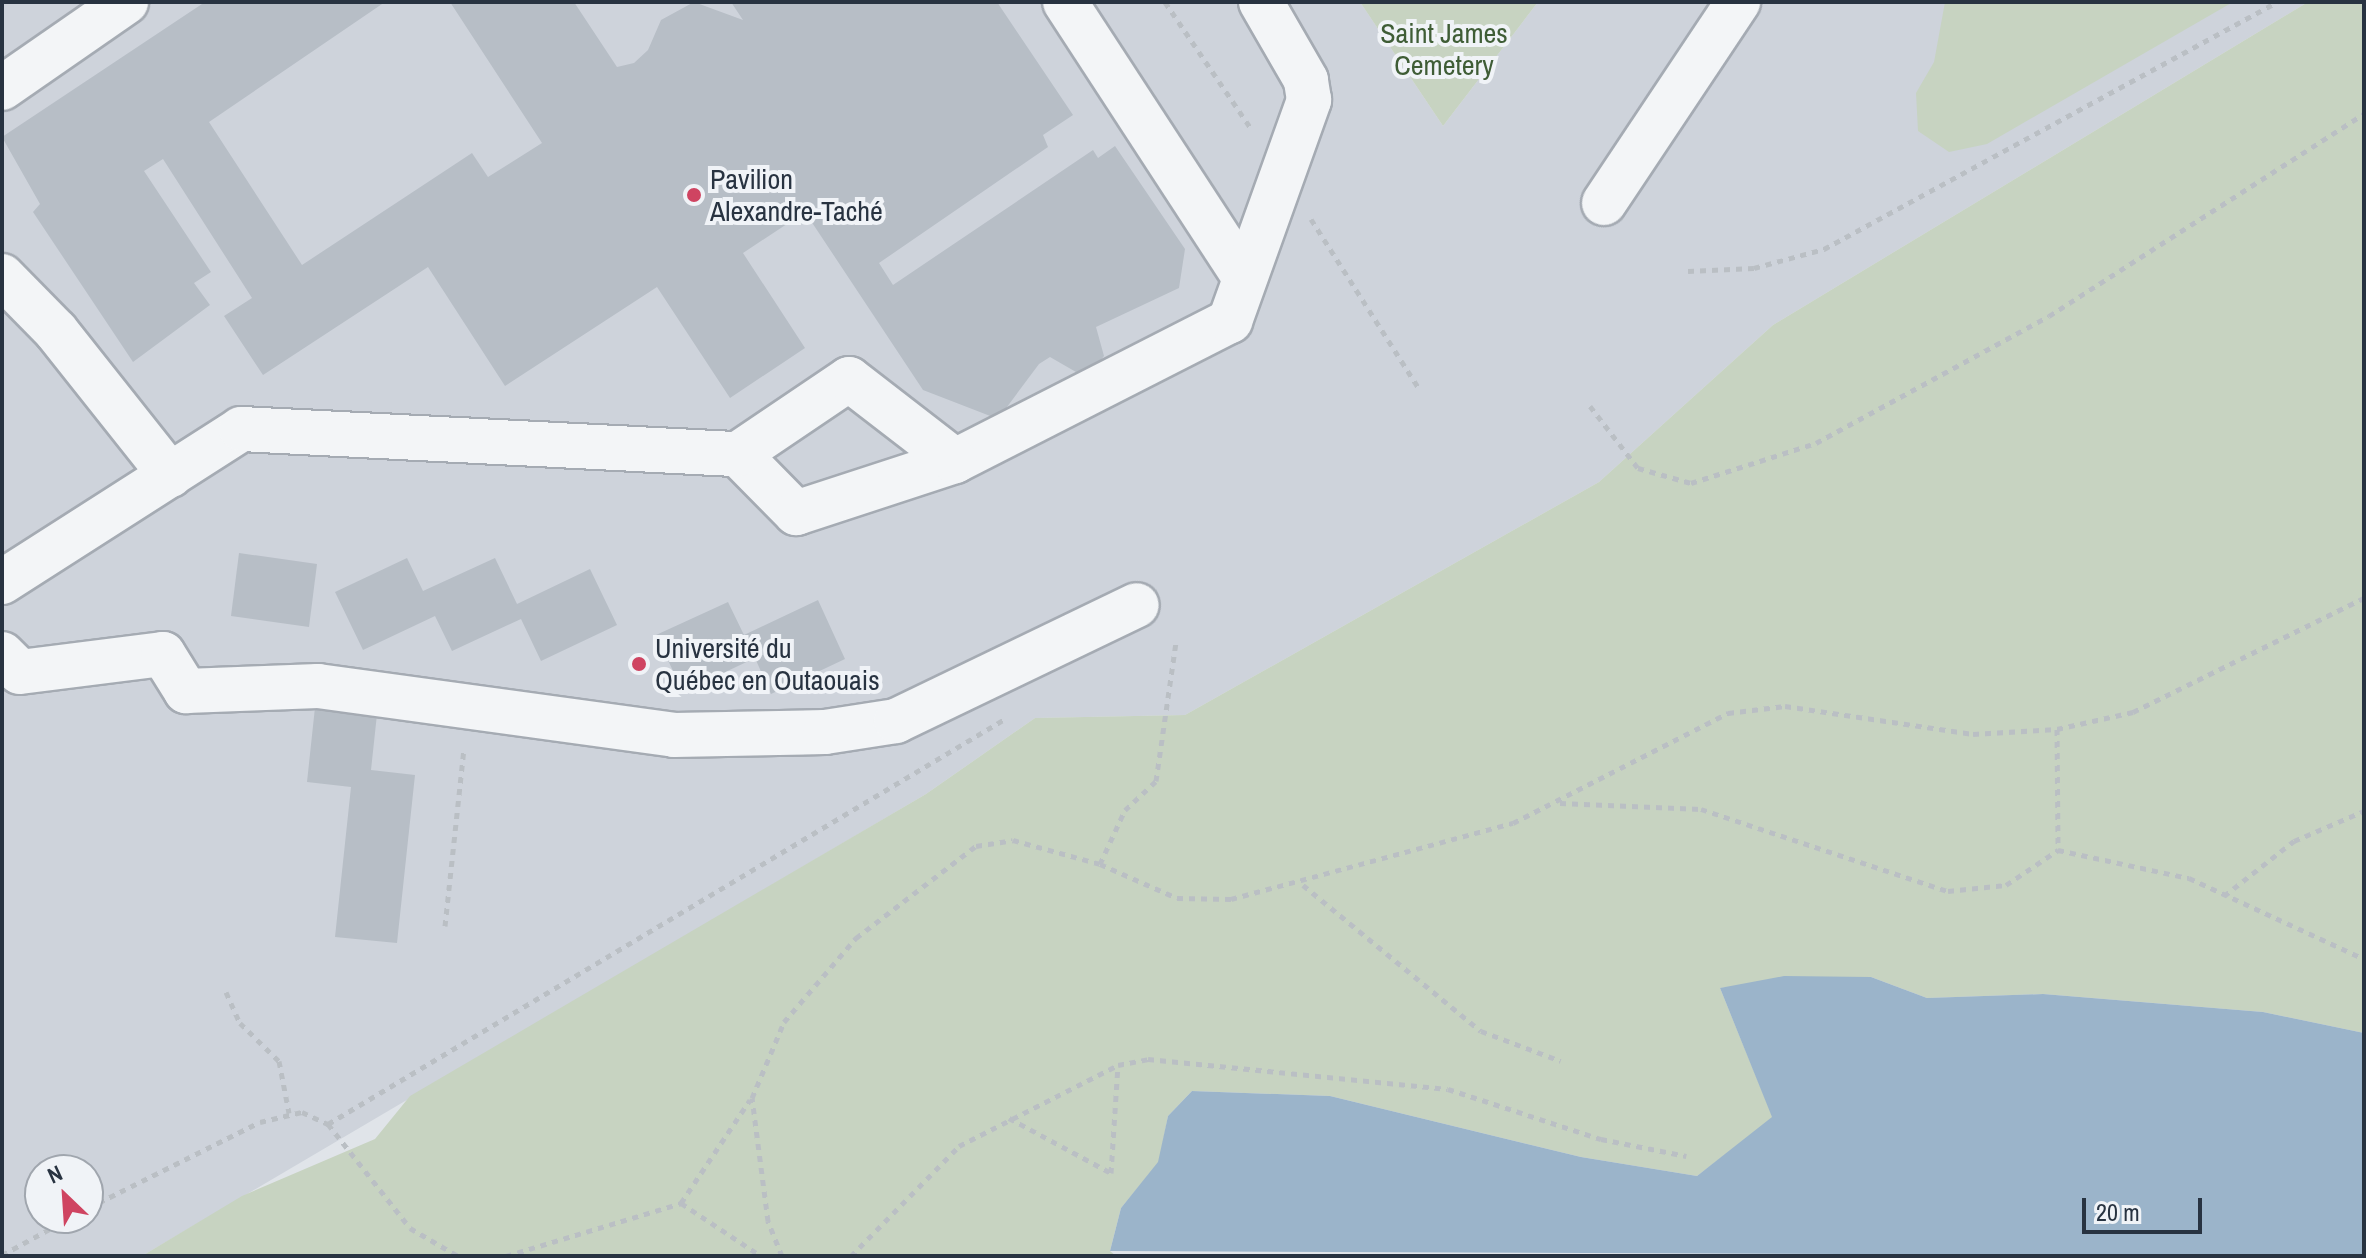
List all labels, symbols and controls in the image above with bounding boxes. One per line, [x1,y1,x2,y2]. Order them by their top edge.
park label: Saint James Cemetery [1380,16,1508,82]
place label: Pavilion Alexandre-Taché [710,162,883,228]
marker: Pavilion Alexandre-Taché [685,186,703,204]
place label: Université du Québec en Outaouais [655,631,880,697]
marker: Université du Québec en Outaouais [630,655,648,673]
north arrow [24,1154,104,1234]
text: N [42,1158,67,1190]
scale bar [2086,1182,2206,1232]
text: 20 m [2096,1196,2140,1228]

